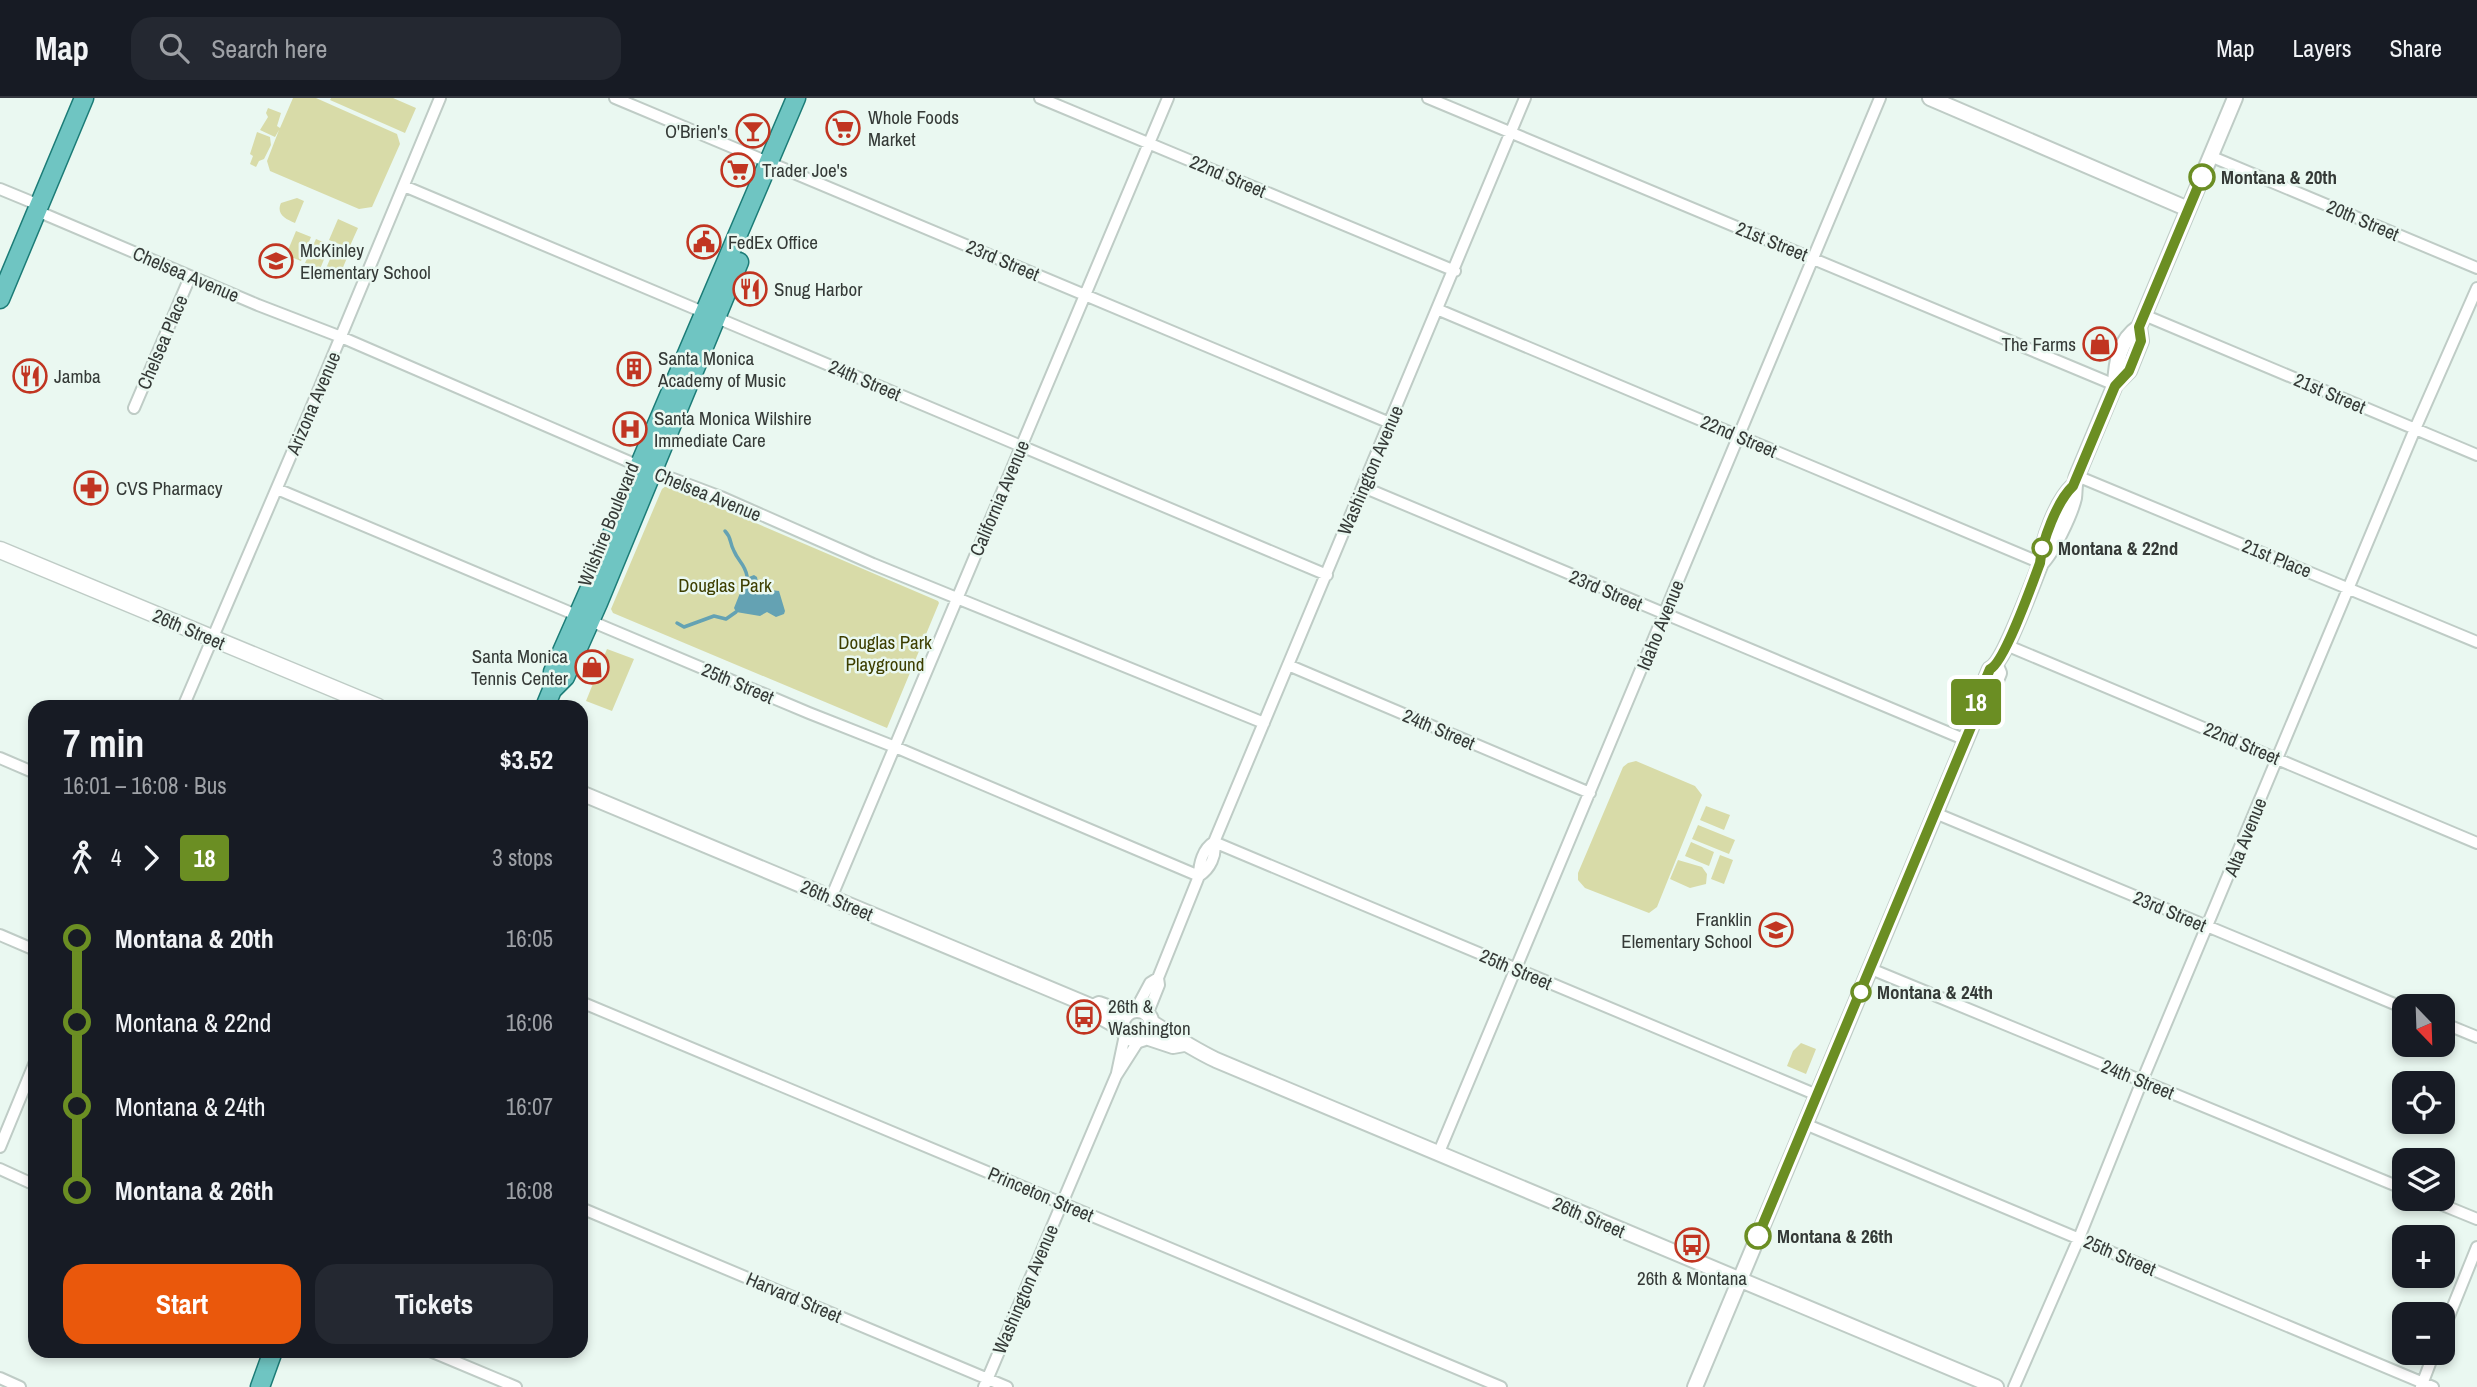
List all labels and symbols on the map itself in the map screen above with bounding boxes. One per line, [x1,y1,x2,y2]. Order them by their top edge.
place label: Whole Foods Market [868,104,959,152]
supermarket icon: Whole Foods Market [824,109,862,147]
bar icon: O'Brien's [734,112,772,150]
place label: O'Brien's [665,118,728,144]
street label: 22nd Street [1186,148,1271,204]
supermarket icon: Trader Joe's [719,151,757,189]
place label: Trader Joe's [762,157,848,183]
marker: Montana & 20th [2189,164,2215,190]
place label: Montana & 20th [2221,164,2337,190]
street label: 20th Street [2323,193,2404,247]
street label: 21st Street [1732,215,1812,267]
public building icon: FedEx Office [685,223,723,261]
place label: FedEx Office [728,229,818,255]
street label: 23rd Street [962,233,1044,287]
place label: McKinley Elementary School [300,237,431,285]
street label: Chelsea Avenue [129,240,243,308]
school or university icon: McKinley Elementary School [257,242,295,280]
restaurant icon: Snug Harbor [731,270,769,308]
place label: Snug Harbor [774,276,863,302]
street label: Chelsea Place [130,291,194,393]
shop icon: The Farms [2081,325,2119,363]
place label: The Farms [2001,331,2076,357]
place label: Santa Monica Academy of Music [657,345,786,393]
street label: Arizona Avenue [279,347,346,460]
building icon: Santa Monica Academy of Music [615,350,653,388]
street label: 24th Street [825,353,906,407]
restaurant icon: Jamba [11,357,49,395]
place label: Jamba [54,363,101,389]
street label: 21st Street [2290,366,2370,420]
street label: Washington Avenue [1331,401,1409,539]
place label: Santa Monica Wilshire Immediate Care [654,405,812,453]
street label: 22nd Street [1697,408,1782,464]
hospital icon: Santa Monica Wilshire Immediate Care [611,410,649,448]
street label: California Avenue [963,436,1035,560]
street label: Wilshire Boulevard [571,458,645,590]
street label: Chelsea Avenue [651,461,765,527]
pharmacy icon: CVS Pharmacy [72,469,110,507]
place label: CVS Pharmacy [116,475,223,501]
street label: 21st Place [2238,532,2316,584]
place label: Montana & 22nd [2058,535,2178,561]
marker: Montana & 22nd [2032,538,2052,558]
street label: 23rd Street [1565,563,1647,617]
park label: Douglas Park [678,572,772,598]
street label: Idaho Avenue [1630,576,1690,674]
street label: 26th Street [149,602,230,656]
park label: Douglas Park Playground [838,629,932,677]
place label: Santa Monica Tennis Center [471,643,569,691]
shop icon: Santa Monica Tennis Center [573,648,611,686]
street label: 25th Street [698,656,779,710]
line badge: 18 [1944,679,2008,725]
street label: 24th Street [1399,702,1480,756]
street label: 22nd Street [2200,715,2285,771]
street label: Alta Avenue [2217,794,2273,881]
street label: 26th Street [797,873,878,927]
street label: 23rd Street [2129,884,2211,938]
place label: Franklin Elementary School [1621,906,1752,954]
school or university icon: Franklin Elementary School [1757,911,1795,949]
street label: 25th Street [1476,942,1557,996]
place label: Montana & 24th [1877,979,1993,1005]
marker: Montana & 24th [1851,982,1871,1002]
place label: 26th & Washington [1108,993,1191,1041]
north arrow [2392,994,2455,1057]
bus stop icon: 26th & Washington [1065,998,1103,1036]
street label: 24th Street [2098,1053,2179,1106]
street label: Princeton Street [984,1160,1099,1228]
street label: 26th Street [1549,1190,1630,1244]
street label: Washington Avenue [986,1220,1064,1358]
marker: Montana & 26th [1745,1223,1771,1249]
place label: Montana & 26th [1777,1223,1893,1249]
bus stop icon: 26th & Montana [1673,1226,1711,1264]
street label: 25th Street [2080,1228,2161,1282]
street label: Harvard Street [742,1265,846,1329]
place label: 26th & Montana [1637,1265,1747,1291]

